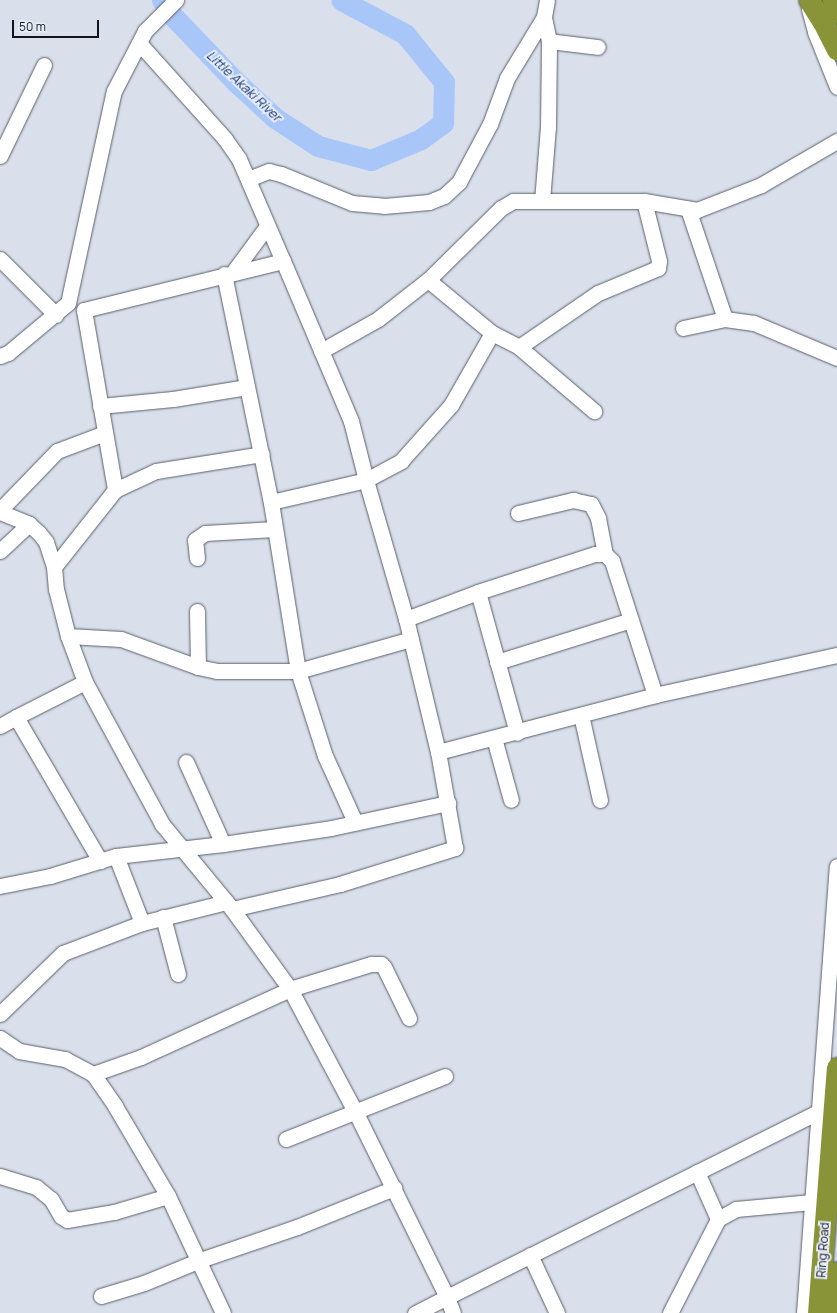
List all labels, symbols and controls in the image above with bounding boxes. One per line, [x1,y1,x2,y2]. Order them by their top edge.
scale bar [14,12,101,38]
text: 50 m [19,18,46,35]
water label: Little Akaki River [203,47,285,125]
street label: Ring Road [814,1222,832,1278]

